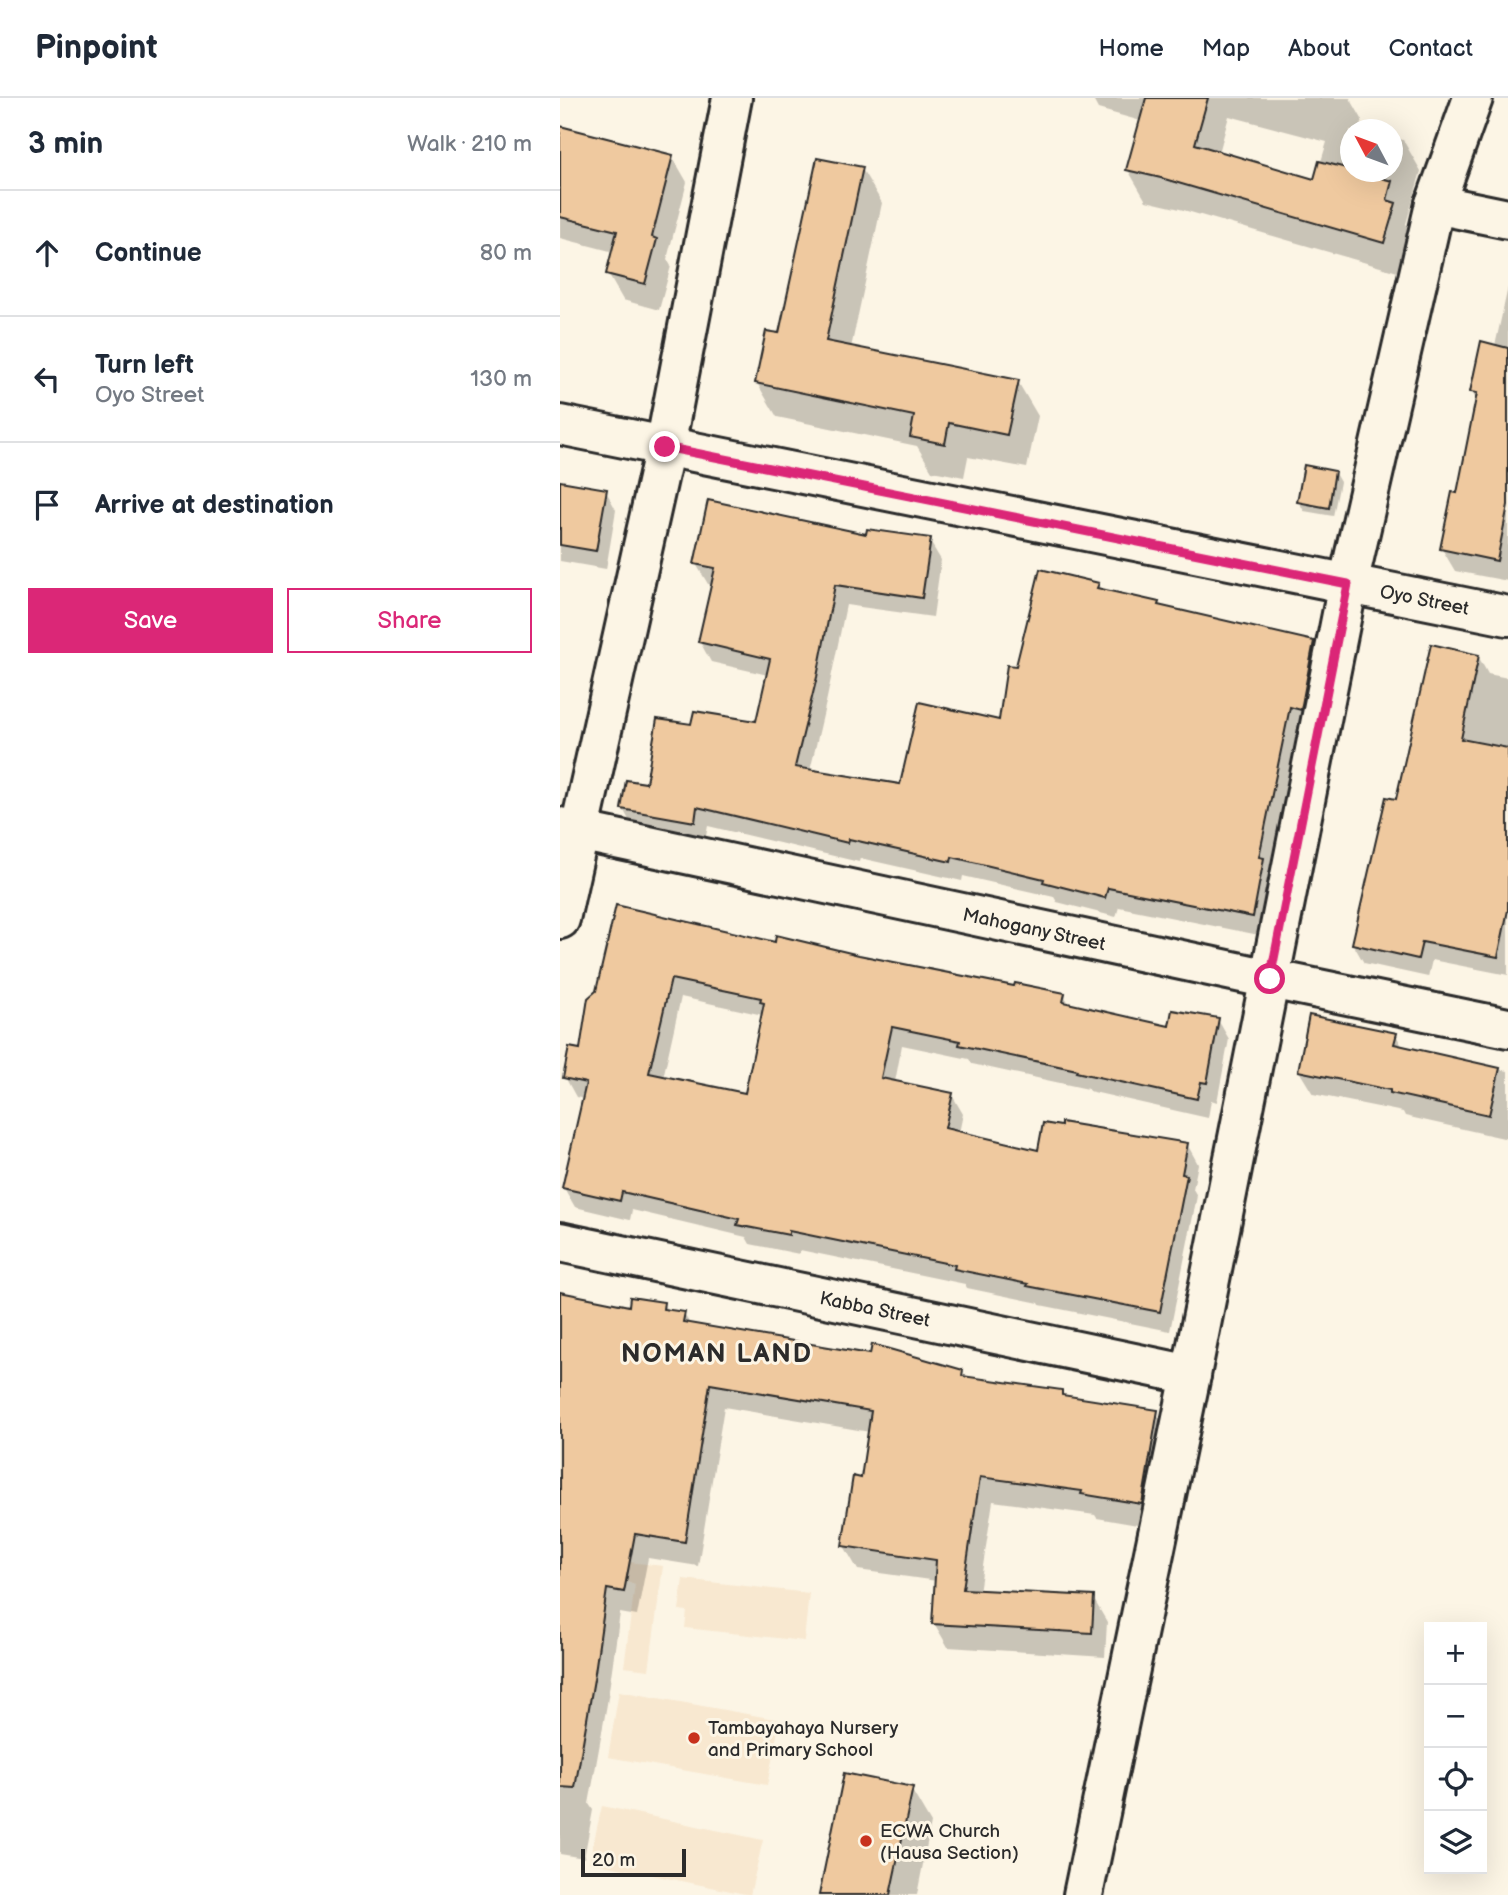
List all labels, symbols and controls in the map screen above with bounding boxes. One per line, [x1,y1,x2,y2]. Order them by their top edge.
text: Pinpoint [35,28,157,68]
text: Home [1099,34,1164,63]
text: Map [1202,34,1250,63]
text: About [1288,34,1350,63]
text: Contact [1388,34,1473,63]
north arrow [1340,119,1403,182]
text: 3 min [28,126,103,162]
text: Walk · 210 m [407,130,532,158]
icon: ahead [28,234,66,272]
text: Continue [95,238,202,269]
text: 80 m [480,239,532,267]
text: Turn left [95,350,194,381]
icon: left [28,360,66,398]
text: 130 m [470,365,532,393]
text: Oyo Street [95,381,204,409]
route end [649,431,680,462]
icon: arrive [28,486,66,524]
text: Arrive at destination [95,490,334,521]
street label: Oyo Street [1378,580,1471,621]
button: Save [28,588,273,653]
button: Share [287,588,532,653]
street label: Mahogany Street [960,904,1108,956]
route start [1254,963,1285,994]
street label: Kabba Street [818,1287,932,1333]
district label: NOMAN LAND [621,1339,813,1370]
map controls [1424,1622,1487,1874]
button: + [1424,1622,1487,1685]
button: − [1424,1685,1487,1748]
place label: Tambayahaya Nursery and Primary School [708,1717,899,1762]
marker: Tambayahaya Nursery and Primary School [686,1730,702,1746]
button: locate [1424,1748,1487,1811]
button: layers [1424,1811,1487,1874]
place label: ECWA Church (Hausa Section) [880,1820,1019,1865]
marker: ECWA Church (Hausa Section) [858,1833,874,1849]
scale bar [581,1846,686,1878]
text: 20 m [592,1849,635,1872]

